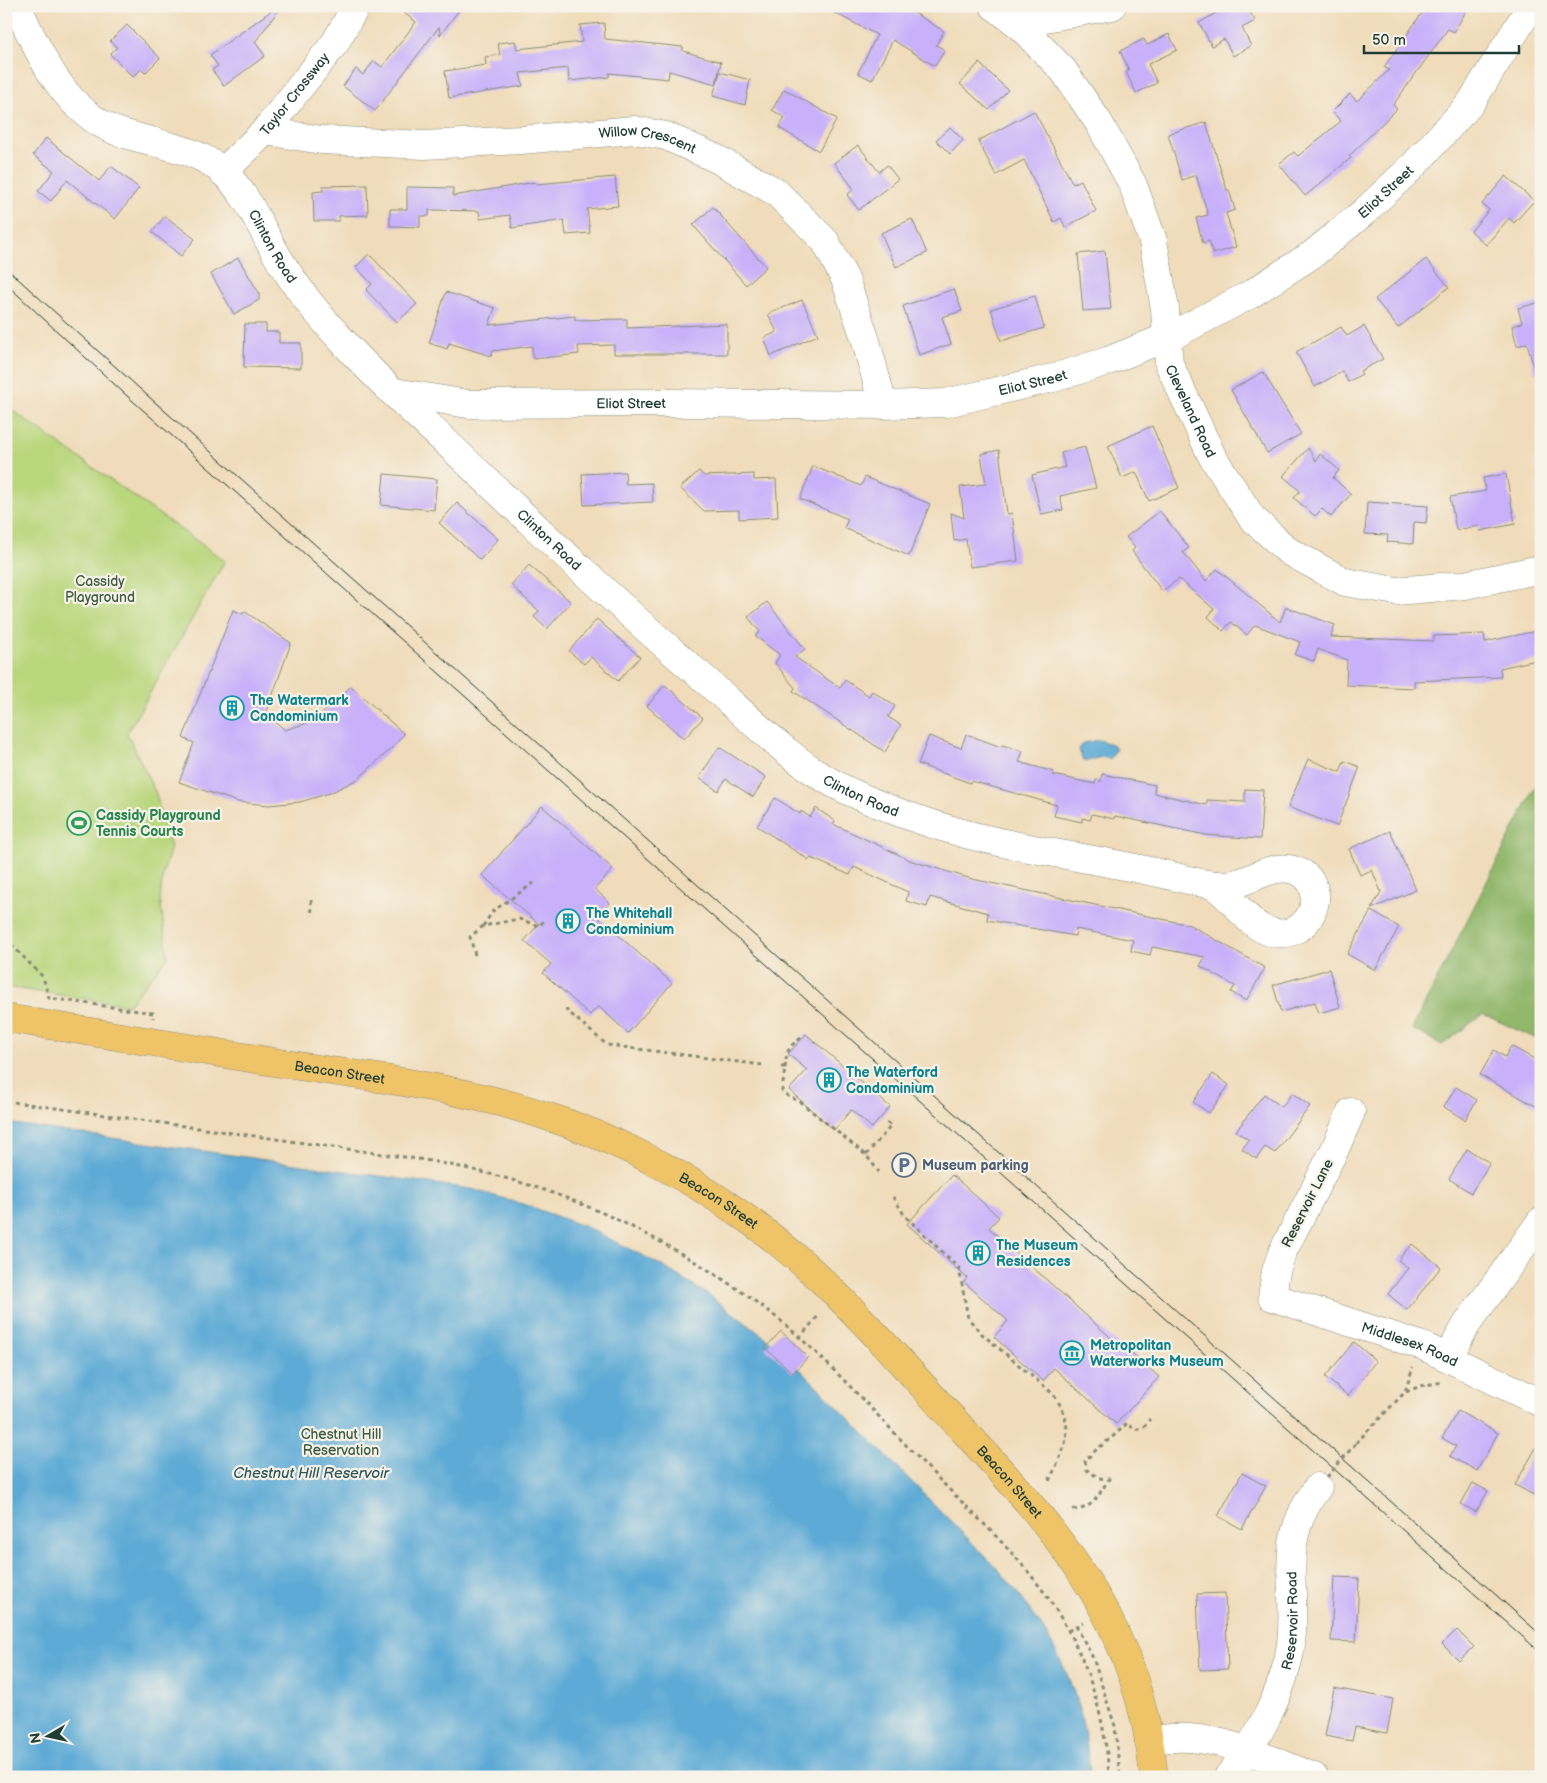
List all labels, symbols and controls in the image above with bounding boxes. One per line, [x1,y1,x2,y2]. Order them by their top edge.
scale bar [1364,22,1520,54]
text: 50 m [1372,31,1406,50]
street label: Taylor Crossway [257,49,333,139]
street label: Willow Crescent [598,122,699,158]
street label: Eliot Street [1355,162,1418,222]
street label: Clinton Road [245,207,300,286]
street label: Cleveland Road [1161,362,1219,460]
street label: Eliot Street [997,366,1070,399]
street label: Eliot Street [596,395,667,412]
street label: Clinton Road [513,506,585,574]
park label: Cassidy Playground [65,573,135,606]
place label: The Watermark Condominium [250,692,349,725]
building icon: The Watermark Condominium [219,695,245,721]
street label: Clinton Road [820,771,901,821]
place label: Cassidy Playground Tennis Courts [96,807,221,840]
sports icon: Cassidy Playground Tennis Courts [66,810,92,836]
place label: The Whitehall Condominium [586,905,674,938]
building icon: The Whitehall Condominium [555,908,581,934]
street label: Beacon Street [293,1057,387,1088]
place label: The Waterford Condominium [846,1064,938,1097]
building icon: The Waterford Condominium [816,1067,842,1093]
parking icon: Museum parking [891,1152,917,1178]
street label: Reservoir Lane [1278,1156,1337,1250]
place label: Museum parking [922,1157,1029,1174]
street label: Beacon Street [676,1169,762,1233]
place label: The Museum Residences [996,1237,1078,1270]
building icon: The Museum Residences [965,1240,991,1266]
street label: Middlesex Road [1359,1319,1461,1371]
place label: Metropolitan Waterworks Museum [1090,1337,1224,1370]
museum icon: Metropolitan Waterworks Museum [1059,1340,1085,1366]
park label: Chestnut Hill Reservation [301,1426,381,1459]
street label: Beacon Street [973,1442,1046,1522]
water label: Chestnut Hill Reservoir [233,1464,390,1483]
street label: Reservoir Road [1278,1571,1302,1672]
north arrow [22,1710,72,1760]
text: N [26,1731,45,1744]

